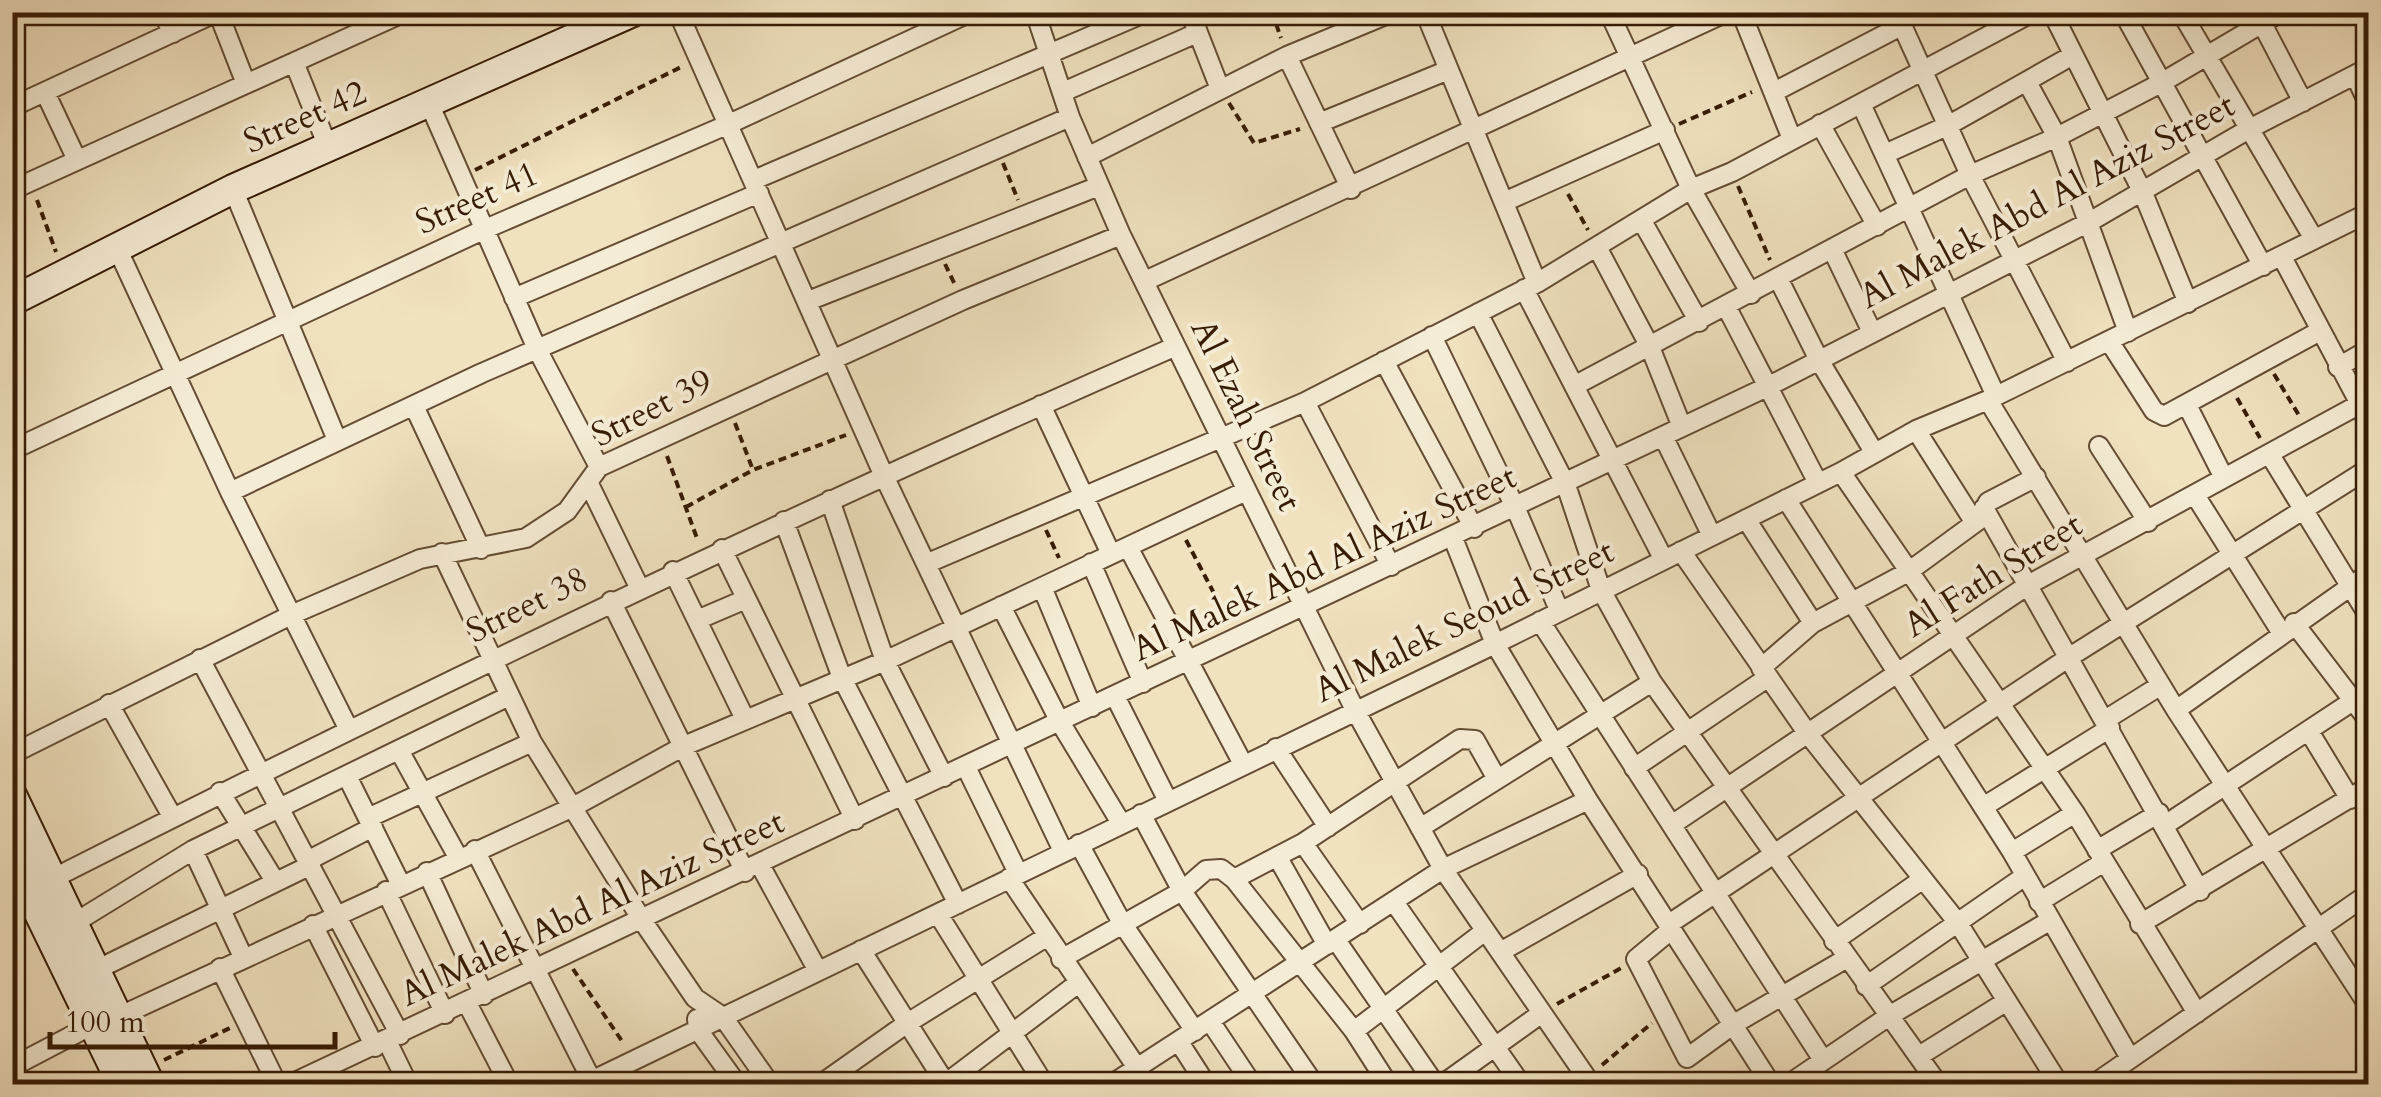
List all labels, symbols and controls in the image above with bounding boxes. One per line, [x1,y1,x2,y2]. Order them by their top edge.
street label: Street 42 [236,69,374,165]
street label: Al Malek Abd Al Aziz Street [1851,82,2243,320]
street label: Street 41 [408,150,546,246]
street label: Al Ezah Street [1179,311,1313,519]
street label: Street 39 [583,357,721,459]
street label: Al Malek Abd Al Aziz Street [1124,453,1524,673]
street label: Al Fath Street [1895,501,2091,649]
street label: Al Malek Seoud Street [1306,528,1622,714]
street label: Street 38 [458,555,596,655]
street label: Al Malek Abd Al Aziz Street [392,798,792,1018]
scale bar [50,987,335,1049]
text: 100 m [65,1002,145,1043]

